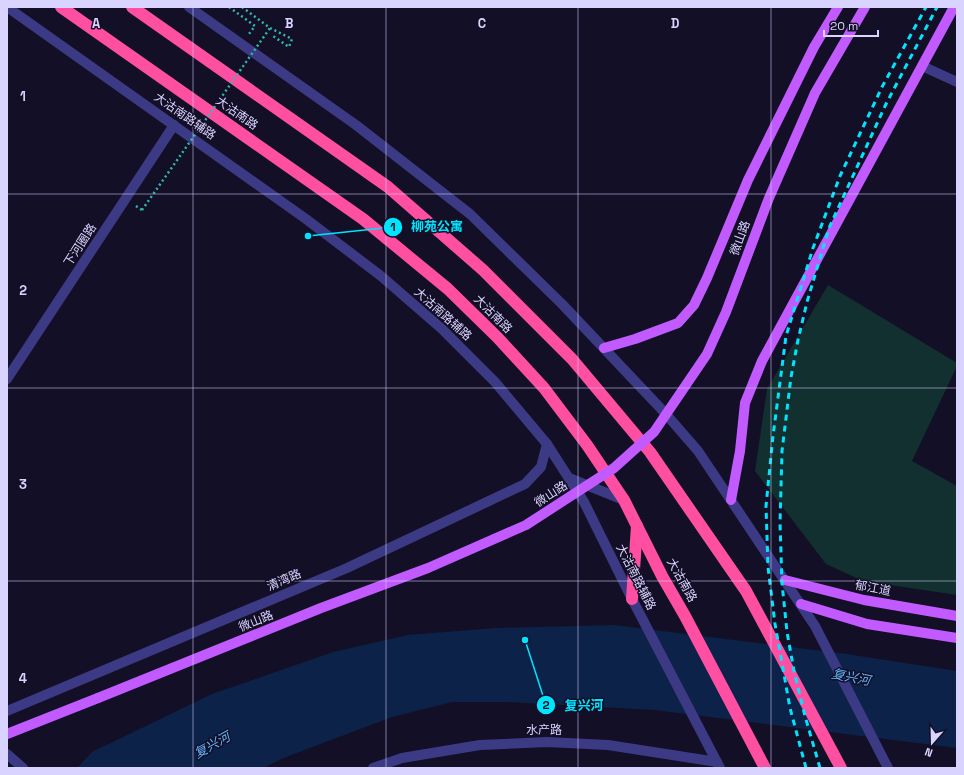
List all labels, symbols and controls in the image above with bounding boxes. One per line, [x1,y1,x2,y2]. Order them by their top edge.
scale bar [824,12,878,38]
text: A [92,15,101,32]
text: B [285,15,294,32]
text: C [478,15,486,32]
text: D [671,15,680,32]
text: 20 m [830,18,858,34]
text: 1 [20,88,26,105]
street label: 大沽南路辅路 [151,89,219,143]
street label: 大沽南路 [213,93,261,133]
callout: 柳苑公寓 [383,214,471,239]
text: 柳苑公寓 [411,218,463,235]
street label: 微山路 [726,218,754,258]
text: 1 [390,219,396,235]
street label: 下河圈路 [60,221,100,269]
text: 2 [19,282,27,299]
street label: 大沽南路辅路 [411,284,475,344]
street label: 大沽南路 [470,291,516,337]
text: 3 [19,476,27,493]
street label: 微山路 [532,477,570,511]
street label: 大沽南路辅路 [613,541,659,613]
street label: 大沽南路 [663,555,701,605]
street label: 清湾路 [264,566,304,594]
street label: 郁江道 [854,577,892,599]
street label: 微山路 [236,607,276,635]
water label: 复兴河 [830,665,875,690]
text: 4 [19,670,27,687]
callout: 复兴河 [536,692,611,717]
text: 2 [542,697,550,713]
text: 复兴河 [564,697,604,714]
street label: 水产路 [526,722,562,738]
north arrow [912,723,952,763]
water label: 复兴河 [191,727,236,762]
text: N [923,745,934,760]

